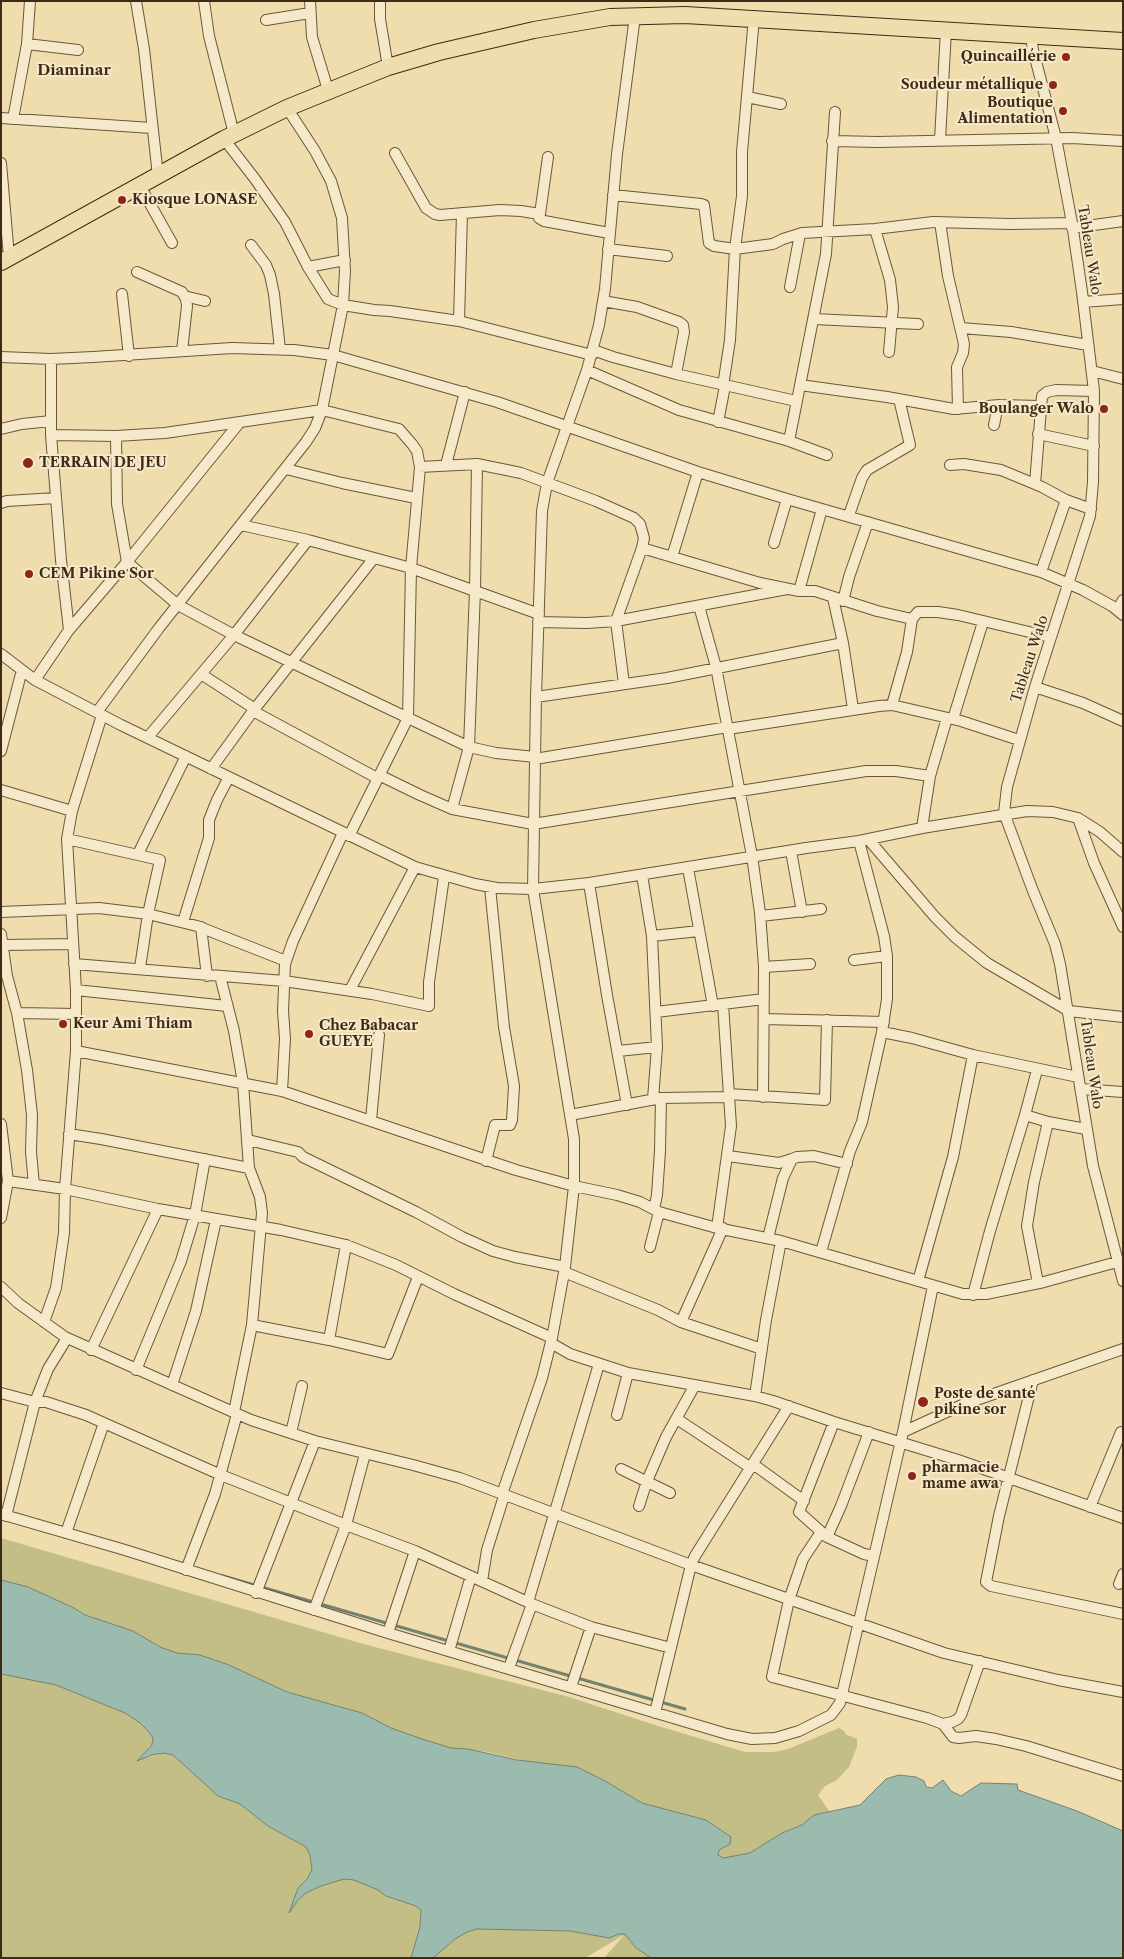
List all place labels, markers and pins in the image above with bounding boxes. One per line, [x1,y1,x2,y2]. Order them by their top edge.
place label: Quincaillérie [961,49,1056,65]
marker: Quincaillérie [1060,51,1072,63]
place label: Soudeur métallique [901,77,1043,93]
marker: Soudeur métallique [1047,79,1059,91]
place label: Boutique Alimentation [958,95,1053,128]
marker: Boutique Alimentation [1057,105,1069,117]
place label: Kiosque LONASE [132,192,257,208]
marker: Kiosque LONASE [116,194,128,206]
place label: Boulanger Walo [979,401,1094,417]
marker: Boulanger Walo [1098,403,1110,415]
place label: TERRAIN DE JEU [39,455,167,471]
marker: TERRAIN DE JEU [21,456,35,470]
place label: CEM Pikine Sor [39,566,154,582]
marker: CEM Pikine Sor [23,568,35,580]
place label: Keur Ami Thiam [73,1016,193,1032]
marker: Keur Ami Thiam [57,1018,69,1030]
place label: Chez Babacar GUEYE [319,1018,418,1050]
marker: Chez Babacar GUEYE [303,1028,315,1040]
place label: Poste de santé pikine sor [934,1386,1035,1418]
marker: Poste de santé pikine sor [916,1395,930,1409]
place label: pharmacie mame awa [922,1460,999,1492]
marker: pharmacie mame awa [906,1470,918,1482]

